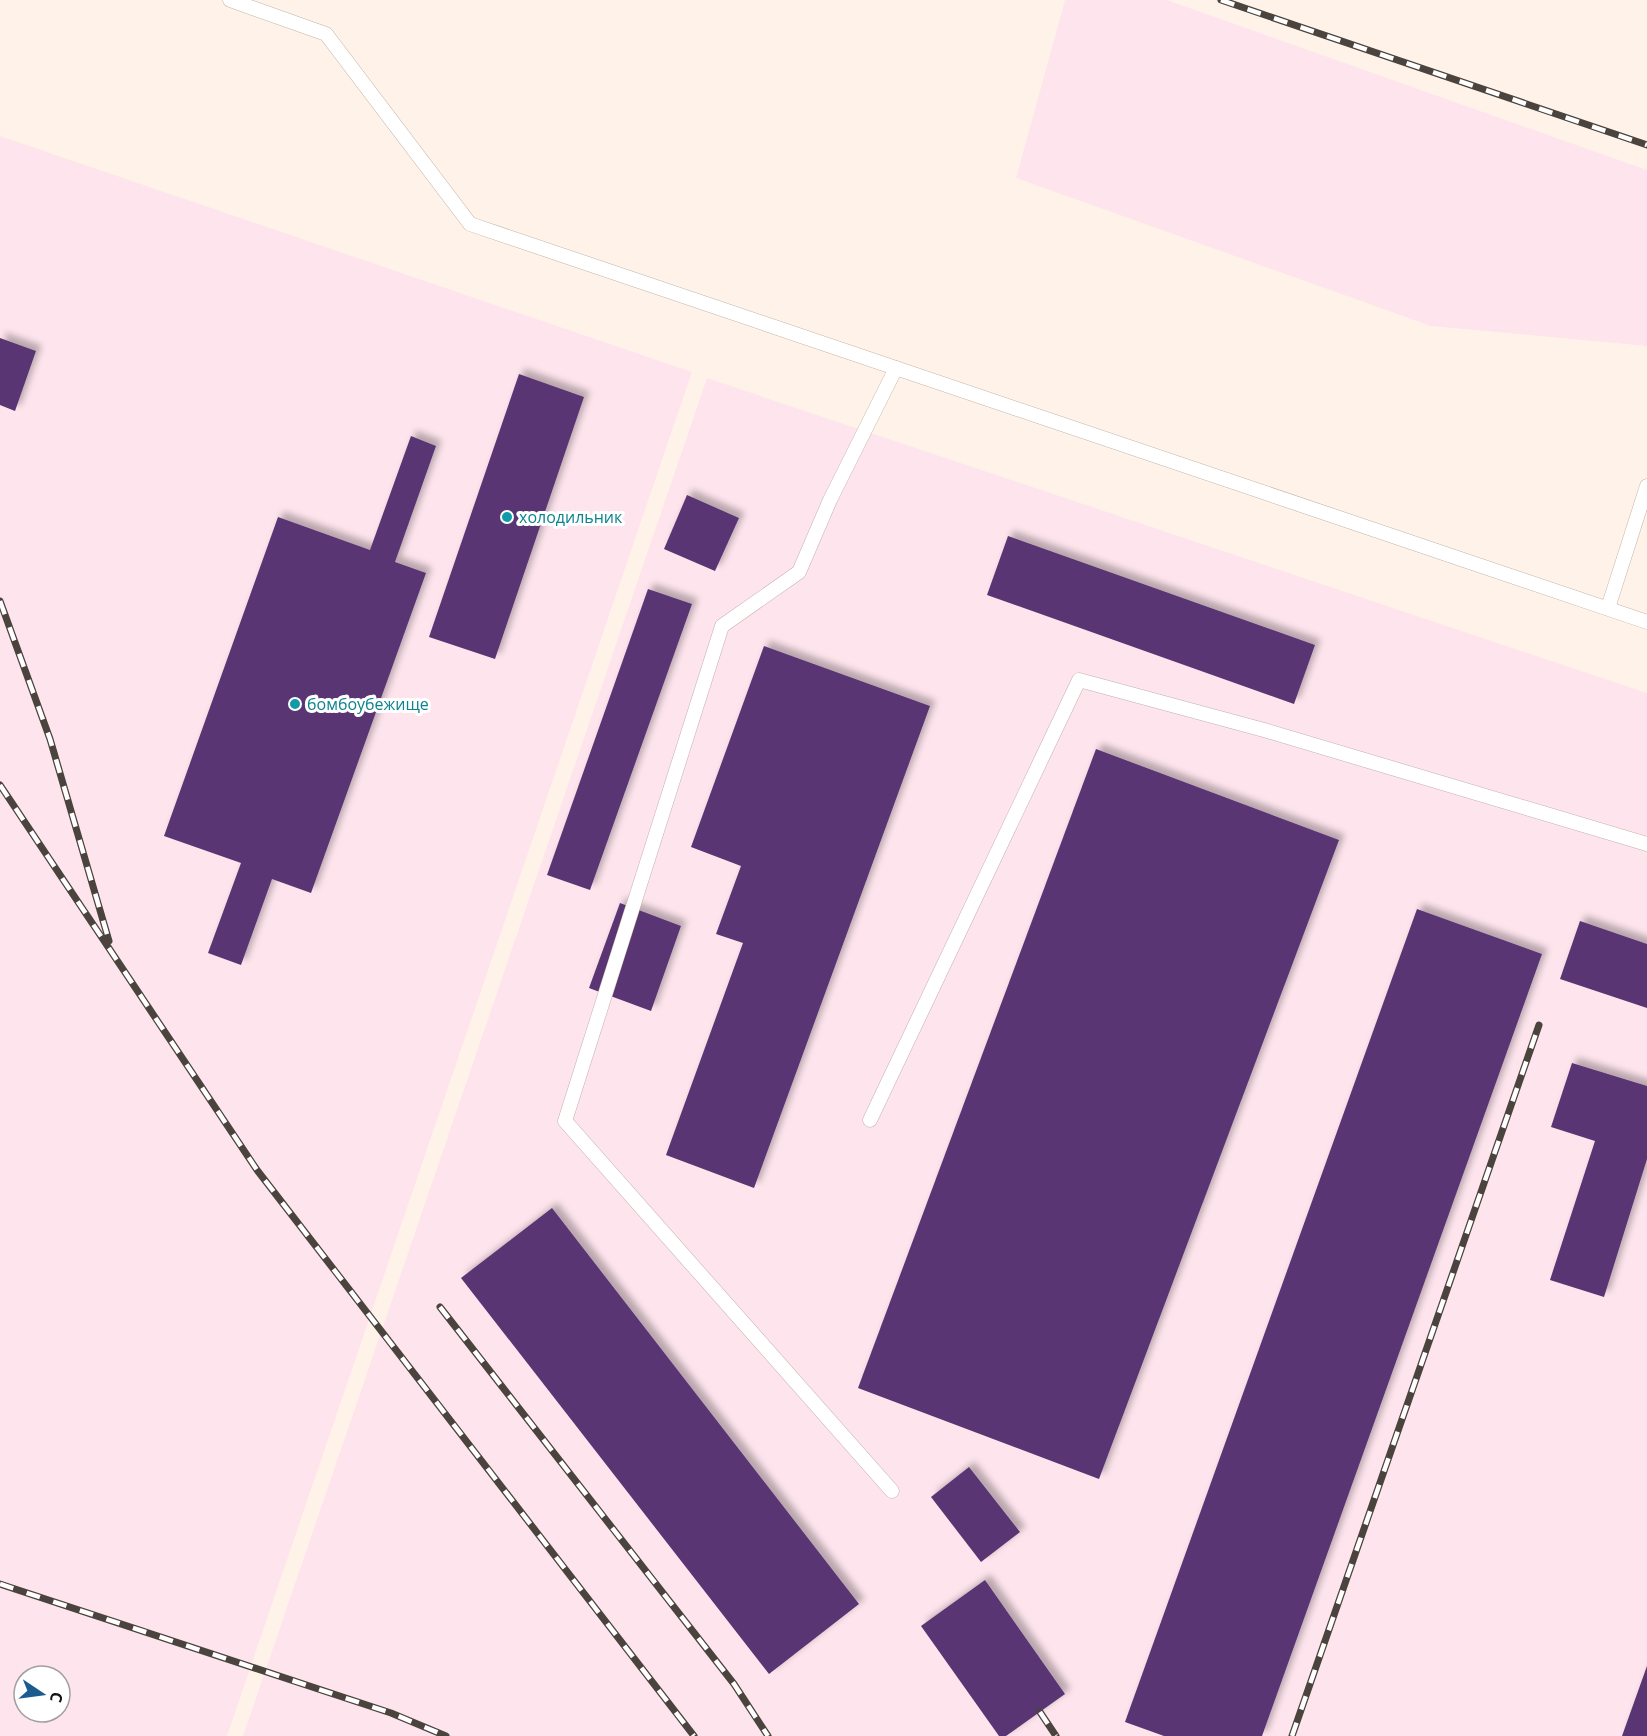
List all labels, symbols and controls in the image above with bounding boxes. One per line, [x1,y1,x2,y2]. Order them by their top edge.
place label: холодильник [519,506,623,528]
marker: холодильник [500,510,514,524]
place label: бомбоубежище [307,693,429,715]
marker: бомбоубежище [288,697,302,711]
north arrow [12,1664,72,1724]
text: С [45,1690,68,1705]

